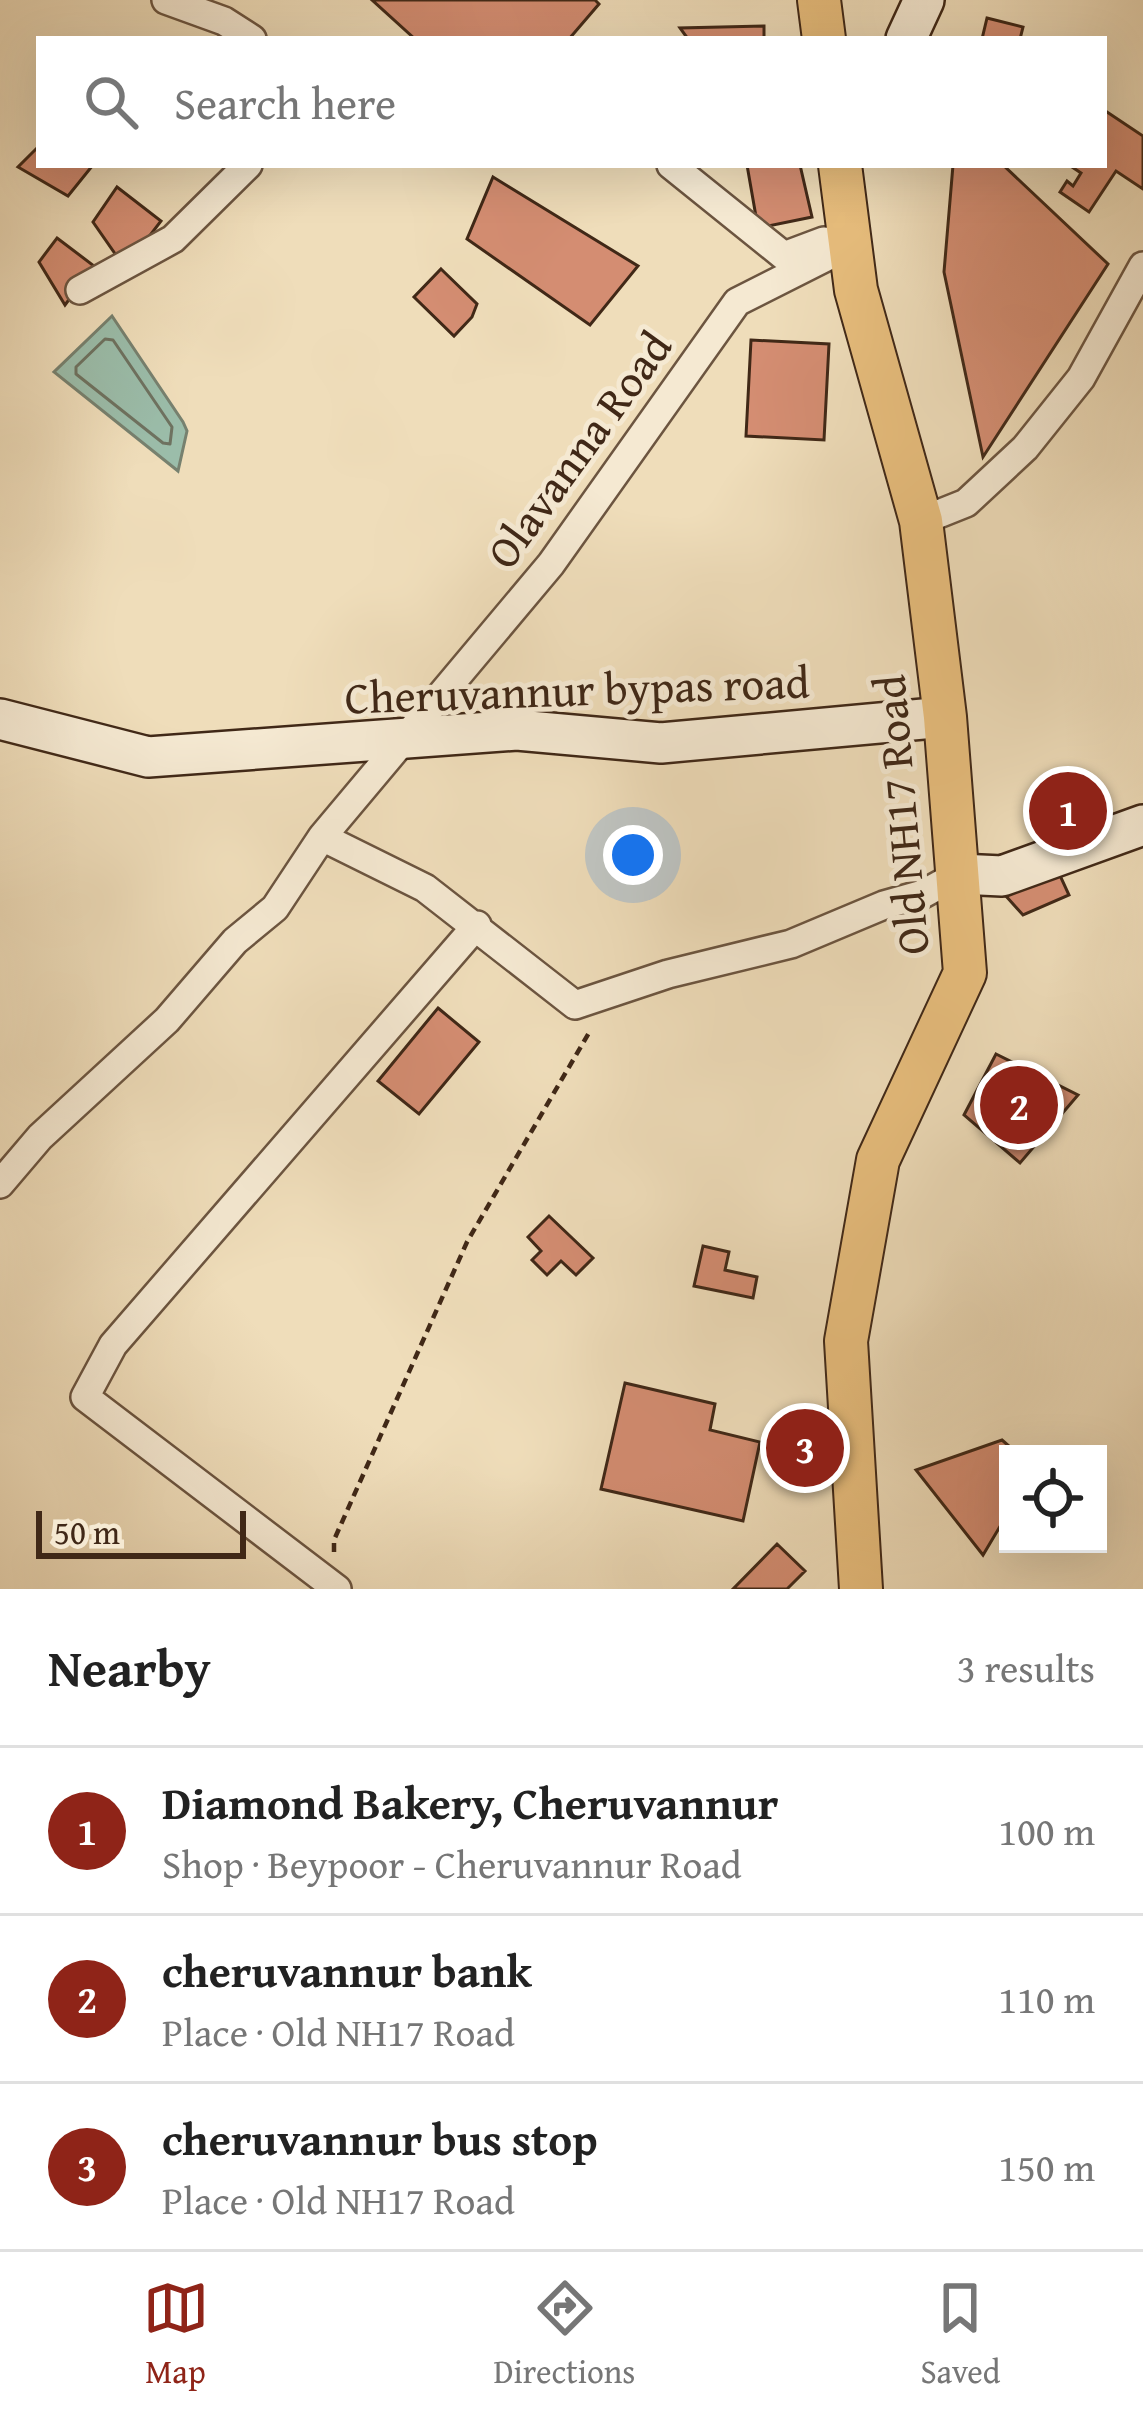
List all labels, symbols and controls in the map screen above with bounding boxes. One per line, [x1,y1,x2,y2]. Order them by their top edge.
search box [36,36,1107,168]
icon: search [78,69,144,135]
text: Search here [174,70,396,135]
street label: Olavanna Road [470,317,686,581]
street label: Cheruvannur bypas road [344,648,810,730]
street label: Old NH17 Road [855,672,945,958]
pin: 1 [1029,766,1107,856]
your location [603,825,663,885]
pin: 2 [980,1060,1058,1150]
pin: 3 [766,1403,844,1493]
map controls [999,1445,1107,1553]
button: locate [999,1445,1107,1553]
scale bar [36,1505,246,1558]
text: 50 m [54,1508,120,1556]
text: Nearby [48,1630,211,1705]
text: 3 results [957,1639,1095,1696]
text: Diamond Bakery, Cheruvannur [162,1770,778,1835]
text: 1 [77,1802,97,1859]
text: 100 m [998,1802,1095,1859]
text: Shop · Beypoor - Cheruvannur Road [162,1835,742,1892]
text: cheruvannur bank [162,1938,532,2003]
text: 2 [77,1970,97,2027]
text: 110 m [998,1970,1095,2027]
text: Place · Old NH17 Road [162,2003,515,2060]
text: cheruvannur bus stop [162,2106,598,2171]
text: 3 [77,2138,97,2195]
text: 150 m [998,2138,1095,2195]
text: Place · Old NH17 Road [162,2171,515,2228]
tab: Map [143,2275,209,2395]
tab: Directions [494,2275,635,2395]
tab: Saved [921,2275,1000,2395]

